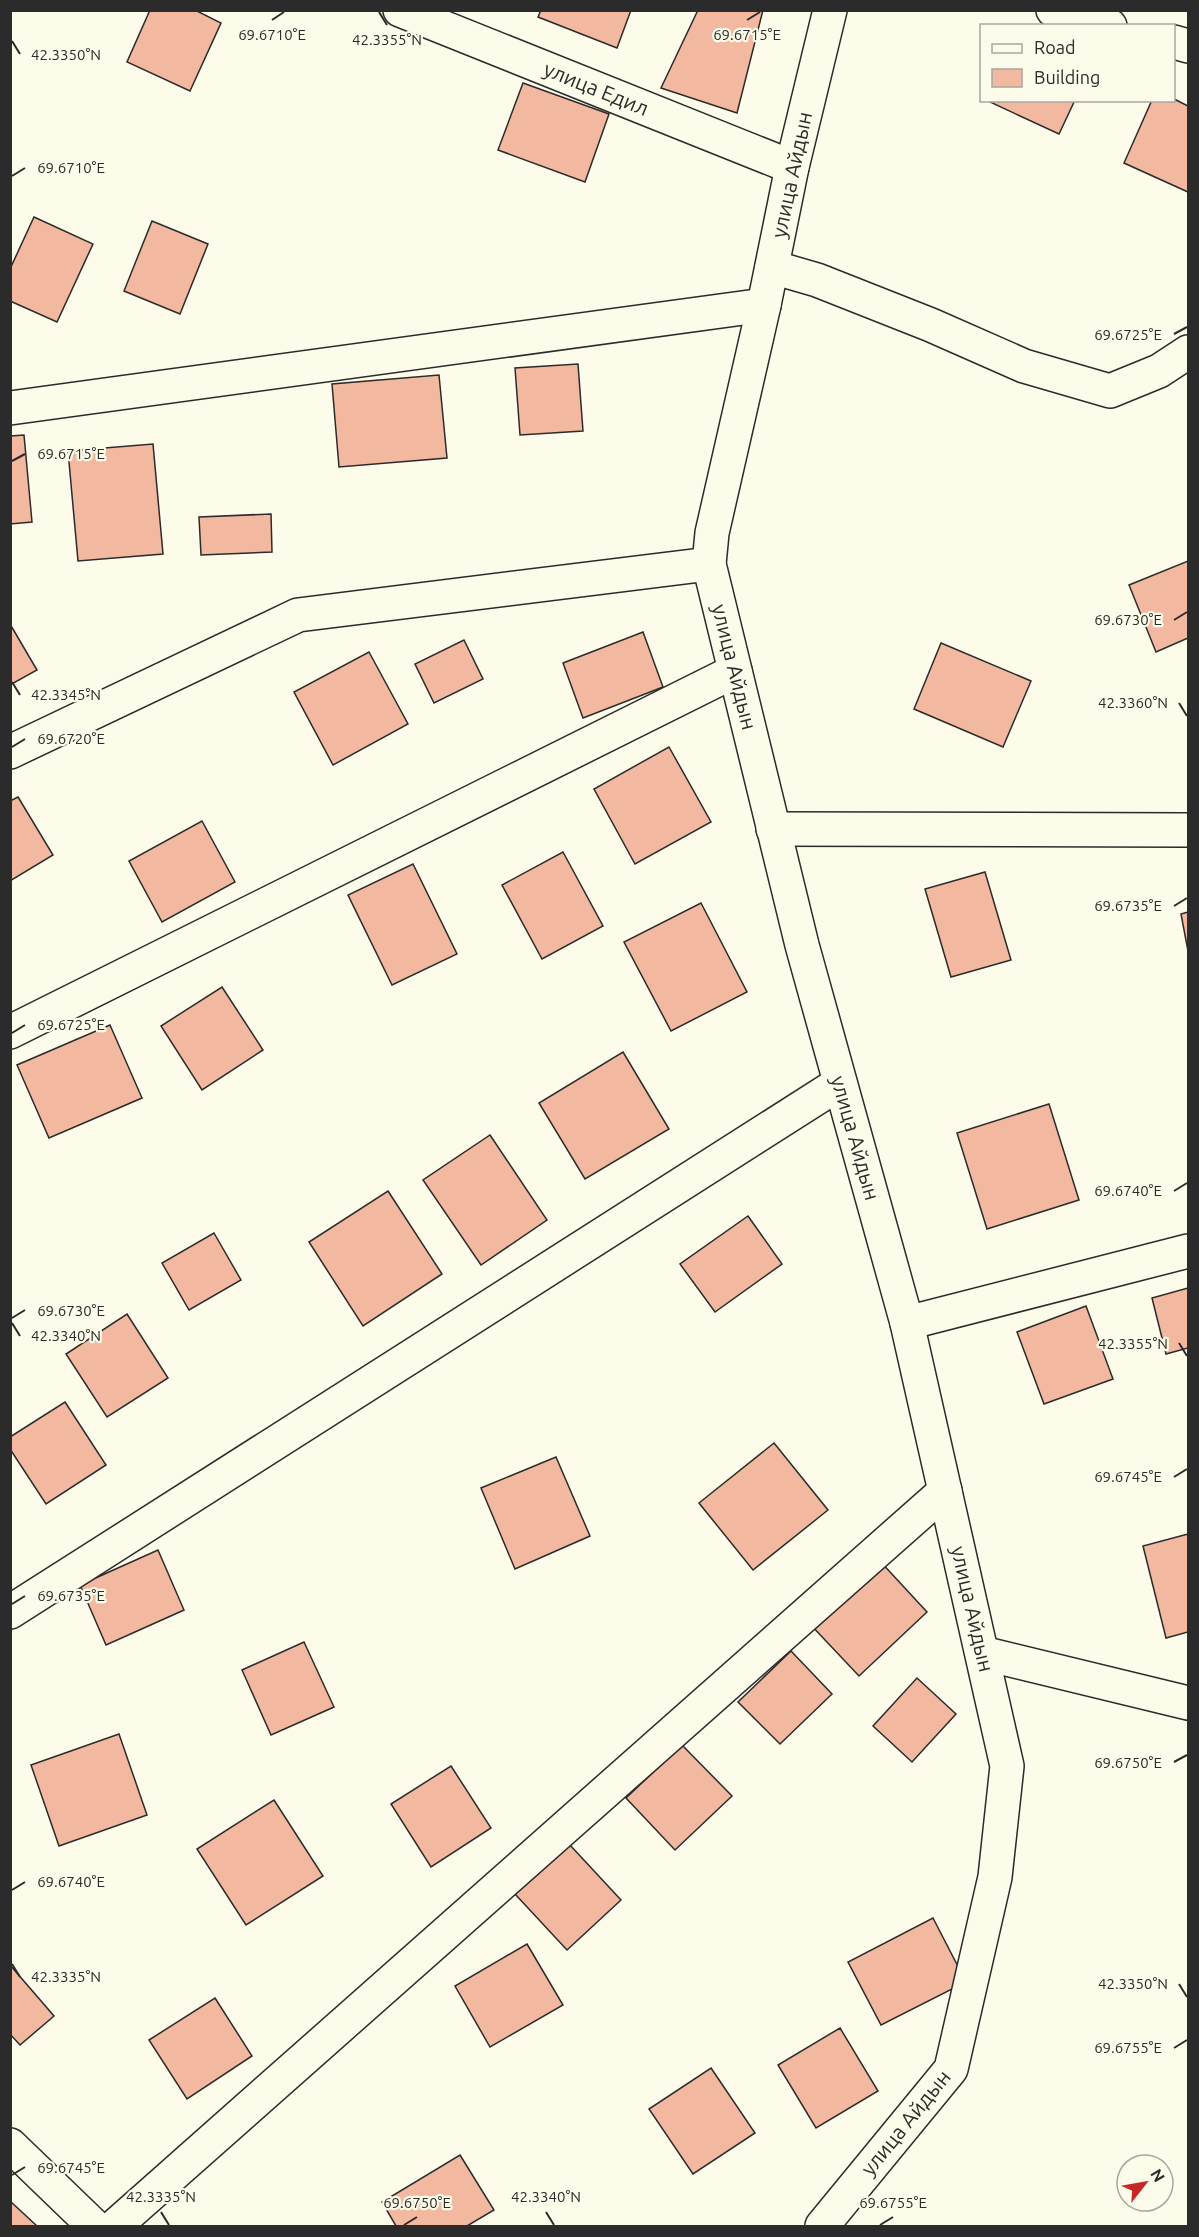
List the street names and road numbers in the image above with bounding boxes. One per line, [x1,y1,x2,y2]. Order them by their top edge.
street label: улица Едил [540,56,652,120]
street label: улица Айдын [766,109,816,240]
street label: улица Айдын [708,601,762,732]
street label: улица Айдын [827,1073,885,1203]
street label: улица Айдын [947,1543,999,1674]
street label: улица Айдын [855,2065,955,2180]

